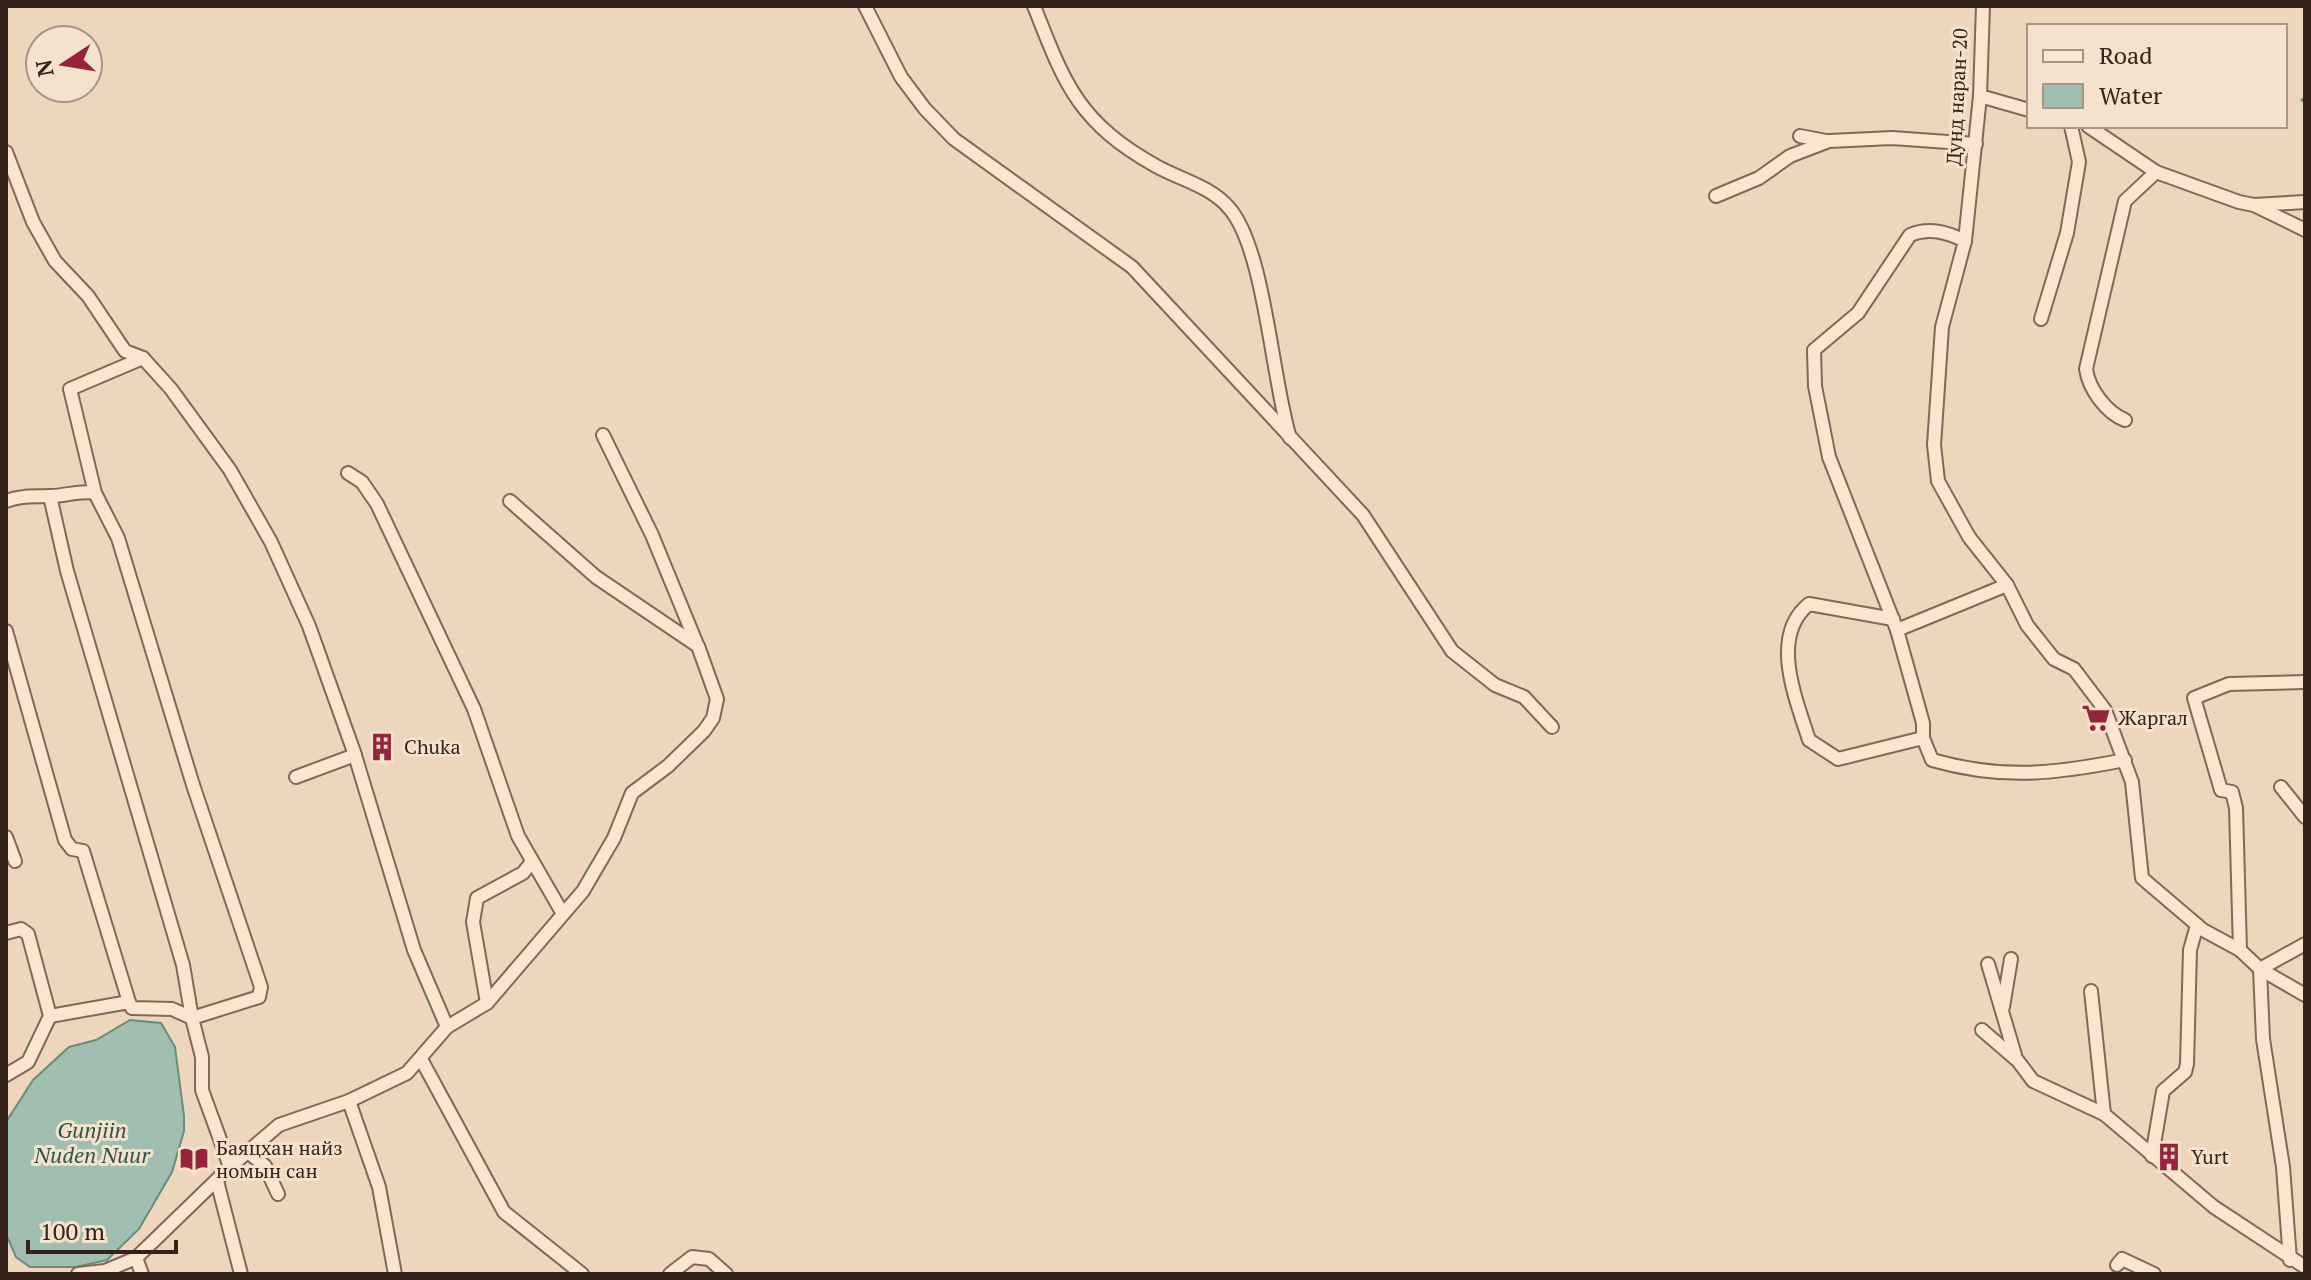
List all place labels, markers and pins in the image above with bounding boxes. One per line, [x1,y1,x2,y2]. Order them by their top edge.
supermarket icon: Жаргал [2081,703,2111,733]
place label: Жаргал [2118,704,2188,731]
building icon: Chuka [367,732,397,762]
place label: Chuka [404,733,461,760]
place label: Баяцхан найз номын сан [216,1134,343,1184]
building icon: Yurt [2154,1142,2184,1172]
place label: Yurt [2191,1143,2229,1170]
library icon: Баяцхан найз номын сан [179,1144,209,1174]

